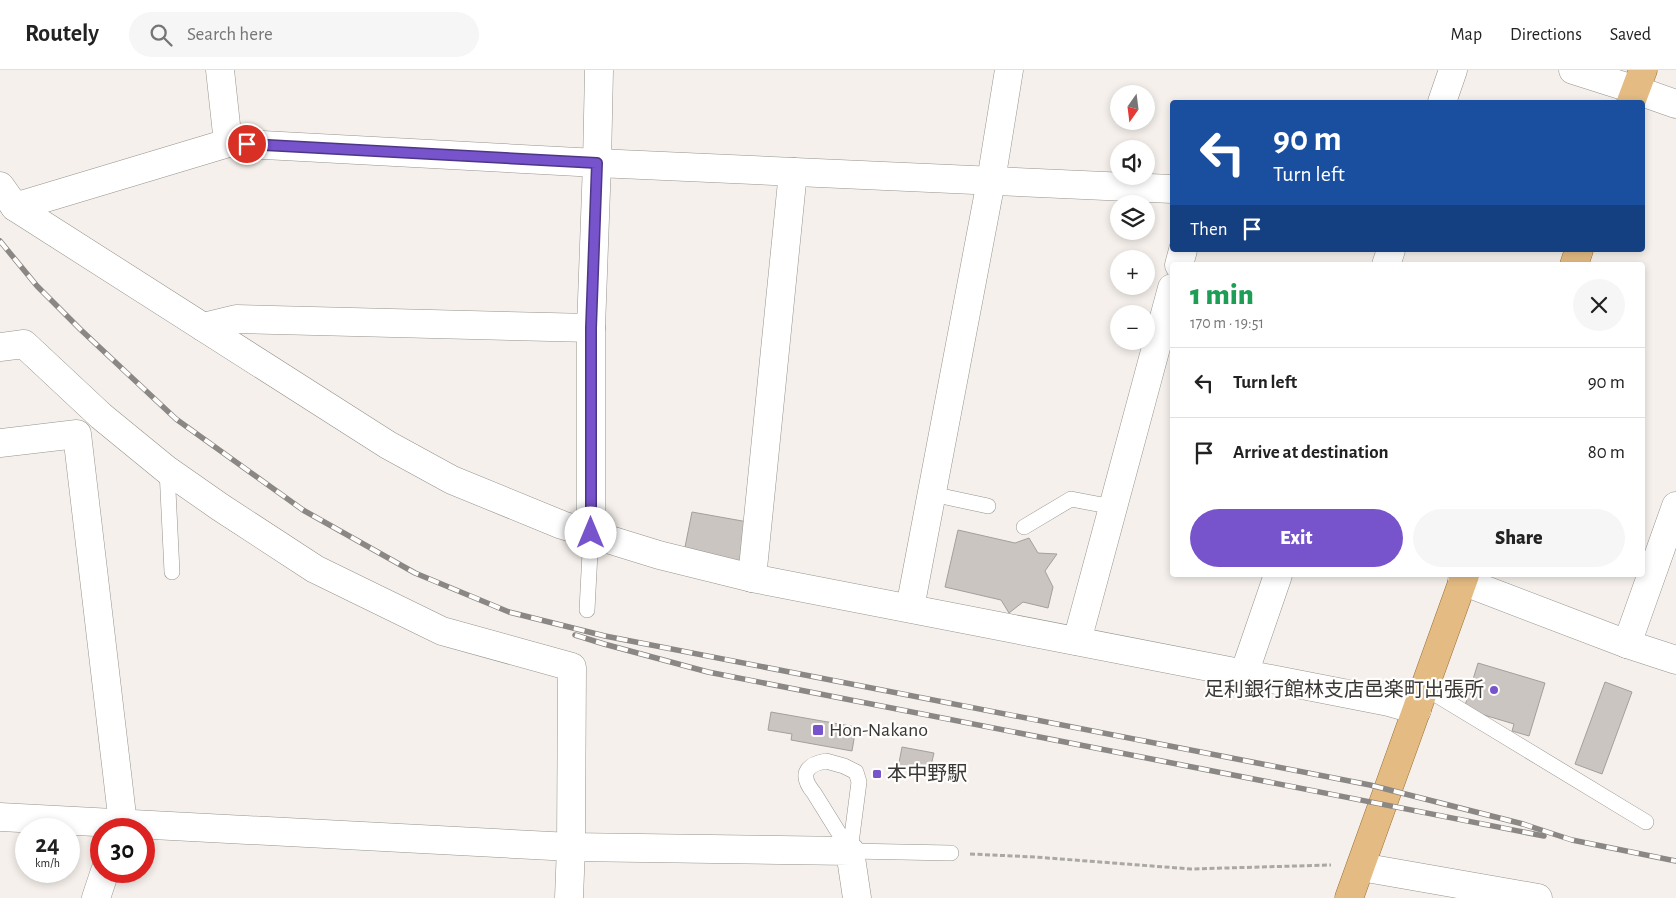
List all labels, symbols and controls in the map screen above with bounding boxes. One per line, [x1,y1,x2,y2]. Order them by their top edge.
search box [129,12,479,57]
icon: search [147,21,175,49]
text: Routely [25,22,99,46]
text: Search here [187,25,273,44]
text: Map [1451,26,1482,44]
text: Directions [1510,26,1582,44]
text: Saved [1610,26,1651,44]
north arrow [1110,85,1155,130]
map controls [1110,85,1155,350]
icon: left [1190,120,1255,185]
text: 90 m [1273,122,1342,157]
pin [226,123,268,165]
icon: arrive [233,130,261,158]
button: sound [1110,140,1155,185]
text: Turn left [1273,163,1345,185]
button: layers [1110,195,1155,240]
icon: arrive [1238,215,1266,243]
text: Then [1190,220,1228,239]
button: + [1110,250,1155,295]
button: close [1573,279,1625,331]
text: 1 min [1190,280,1254,310]
button: − [1110,305,1155,350]
text: 170 m · 19:51 [1190,315,1264,331]
icon: left [1190,369,1218,397]
text: Turn left [1233,373,1297,392]
text: 90 m [1588,373,1625,392]
icon: arrive [1190,439,1218,467]
text: Arrive at destination [1233,443,1389,462]
text: 80 m [1588,443,1625,462]
position arrow [564,506,616,558]
button: Exit [1190,509,1403,567]
button: Share [1413,509,1625,567]
place label: 足利銀行館林支店邑楽町出張所 [1204,679,1484,700]
marker: 足利銀行館林支店邑楽町出張所 [1488,684,1500,696]
place label: Hon-Nakano [829,720,928,740]
marker: Hon-Nakano [811,723,825,737]
place label: 本中野駅 [887,763,967,784]
marker: 本中野駅 [871,768,883,780]
speed limit sign: 30 [90,818,155,883]
text: 24 [35,832,60,857]
text: km/h [35,857,60,869]

